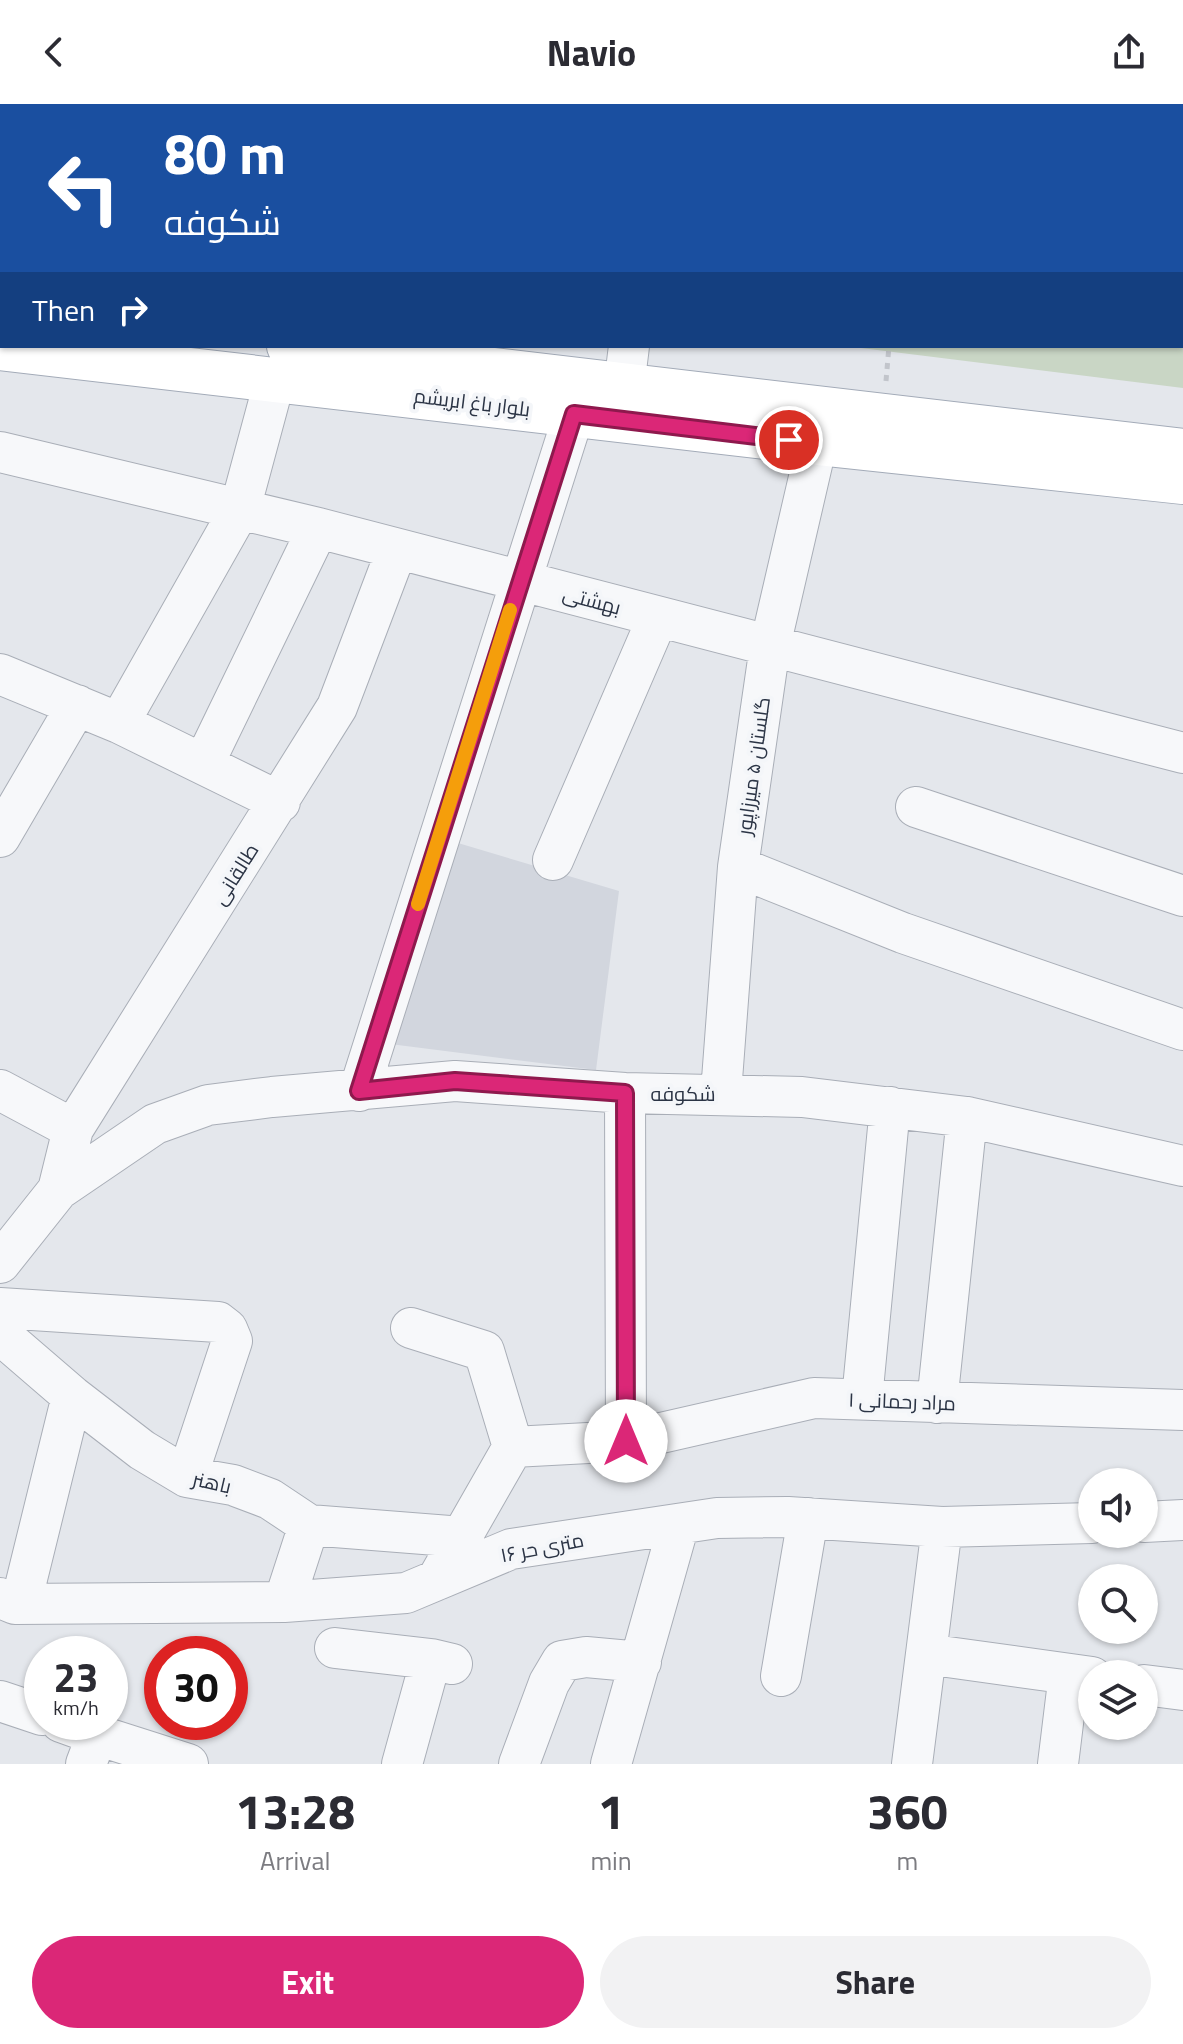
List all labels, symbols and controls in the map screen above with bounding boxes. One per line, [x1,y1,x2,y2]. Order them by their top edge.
text: Navio [547,25,636,80]
icon: back [32,30,76,74]
icon: share [1107,30,1151,74]
text: 80 m [164,111,286,196]
icon: left [32,136,136,240]
text: شکوفه [164,194,281,249]
text: Then [32,287,95,333]
icon: right [111,288,155,332]
street label: بلوار باغ ابریشم [412,379,532,425]
pin [755,406,823,474]
icon: arrive [767,418,811,462]
street label: بهشتی [559,577,625,623]
street label: گلستان ۵ میرزاپور [728,695,778,838]
street label: طالقانی [204,837,266,911]
street label: شکوفه [651,1078,715,1109]
street label: مراد رحمانی ۱ [848,1384,956,1418]
position arrow [584,1399,668,1483]
street label: باهنر [189,1462,235,1501]
map controls [1078,1468,1158,1740]
button: sound [1078,1468,1158,1548]
street label: ۱۶ متری حر [498,1524,586,1570]
button: search [1078,1564,1158,1644]
speed limit sign: 30 [144,1636,248,1740]
text: 23 [54,1647,98,1708]
button: layers [1078,1660,1158,1740]
text: km/h [53,1692,99,1723]
text: 13:28 [235,1775,355,1848]
text: 1 [598,1775,625,1848]
text: 360 [867,1775,948,1848]
text: Arrival [260,1841,330,1880]
text: min [590,1841,632,1880]
text: m [897,1841,918,1880]
button: Exit [32,1936,584,2028]
button: Share [600,1936,1151,2028]

